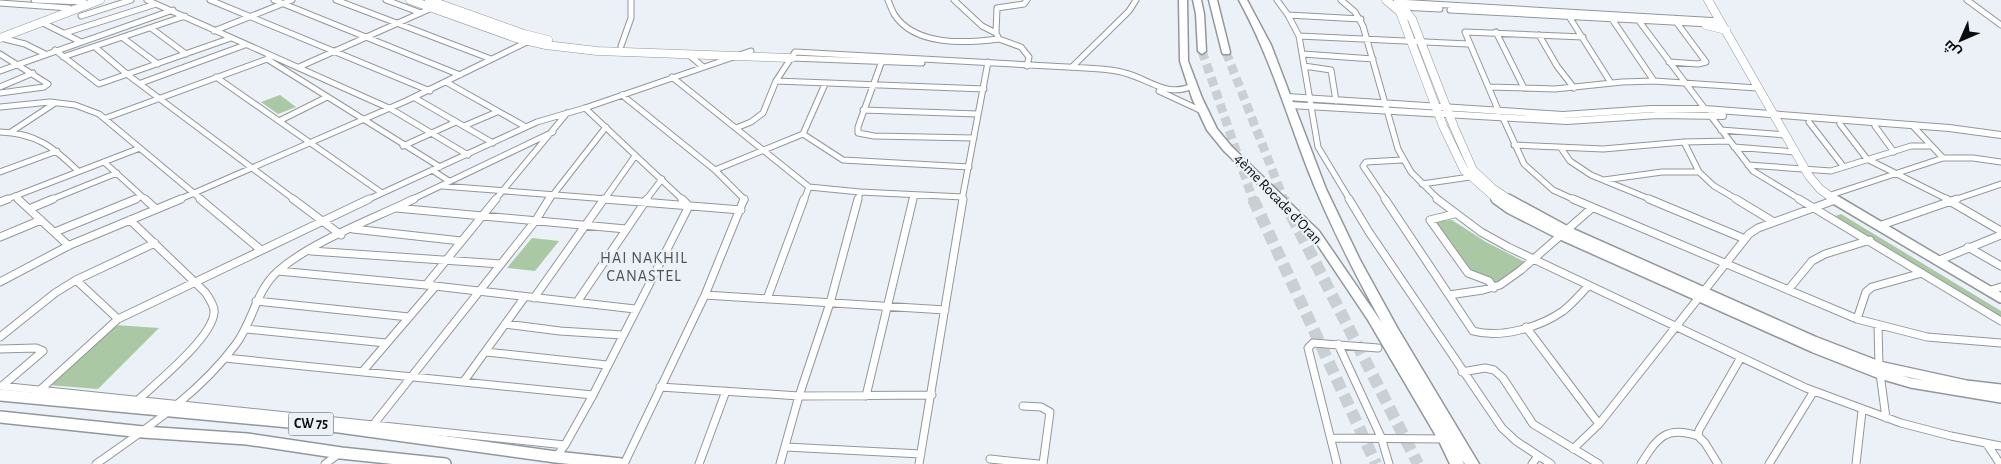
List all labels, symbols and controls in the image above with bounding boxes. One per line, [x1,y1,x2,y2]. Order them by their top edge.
north arrow [1936,15,1986,65]
text: ش [1940,36,1965,61]
street label: 4ème Rocade d'Oran [1231,151,1325,247]
district label: HAI NAKHIL CANASTEL [600,250,688,284]
road number: CW 75 [288,412,334,436]

